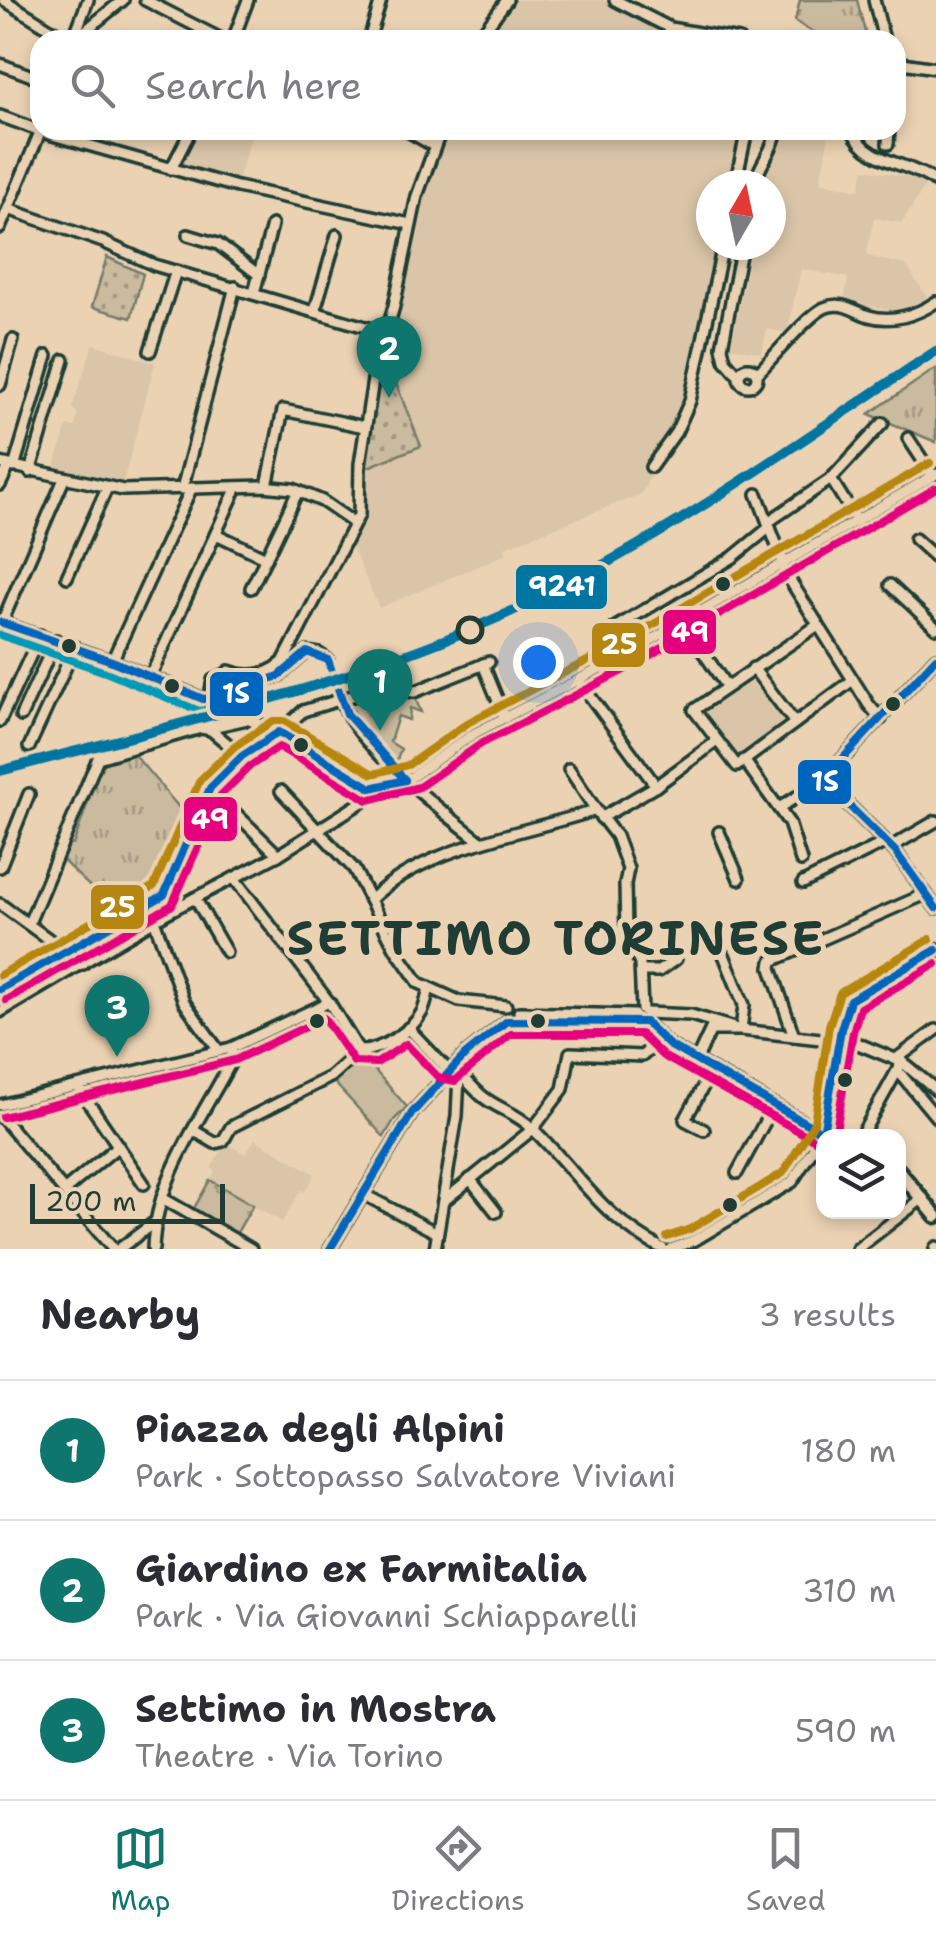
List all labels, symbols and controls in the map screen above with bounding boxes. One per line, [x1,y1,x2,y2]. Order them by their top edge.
search box [30,30,906,140]
icon: search [65,58,120,113]
text: Search here [145,60,362,111]
north arrow [696,170,786,260]
pin: 2 [356,316,422,398]
line badge: 9241 [514,563,609,611]
text: 9241 [528,567,596,605]
unlabelled marker [713,574,733,594]
line badge: 49 [661,608,718,656]
text: 49 [671,613,709,651]
unlabelled marker [457,617,483,643]
line badge: 25 [590,621,647,669]
text: 25 [601,625,637,663]
unlabelled marker [59,636,79,656]
your location [513,637,564,688]
pin: 1 [348,648,412,731]
line badge: 1S [208,670,265,718]
text: 1S [222,674,250,712]
unlabelled marker [162,676,182,696]
unlabelled marker [883,694,903,714]
unlabelled marker [291,735,311,755]
line badge: 1S [796,758,853,806]
text: 1S [811,762,839,800]
line badge: 49 [182,795,239,843]
text: 49 [191,800,229,838]
line badge: 25 [89,883,146,931]
text: 25 [99,888,135,926]
district label: SETTIMO TORINESE [286,906,826,970]
pin: 3 [84,974,150,1057]
unlabelled marker [307,1011,327,1031]
unlabelled marker [528,1011,548,1031]
unlabelled marker [835,1070,855,1090]
map controls [816,1129,906,1219]
button: layers [816,1129,906,1219]
scale bar [30,1179,225,1224]
text: 200 m [45,1182,136,1220]
unlabelled marker [720,1195,740,1215]
text: Nearby [40,1286,200,1342]
text: 3 results [759,1293,896,1336]
text: Piazza degli Alpini [135,1403,505,1454]
text: 1 [65,1429,80,1472]
text: 180 m [800,1429,896,1472]
text: Park · Sottopasso Salvatore Viviani [135,1454,676,1497]
text: Giardino ex Farmitalia [135,1543,587,1594]
text: 2 [61,1569,84,1612]
text: 310 m [802,1569,896,1612]
text: Park · Via Giovanni Schiapparelli [135,1594,638,1637]
text: Settimo in Mostra [135,1683,496,1734]
text: 3 [61,1709,84,1752]
text: 590 m [795,1709,896,1752]
text: Theatre · Via Torino [135,1734,444,1777]
tab: Map [111,1821,170,1919]
tab: Directions [391,1821,525,1919]
tab: Saved [746,1821,825,1919]

